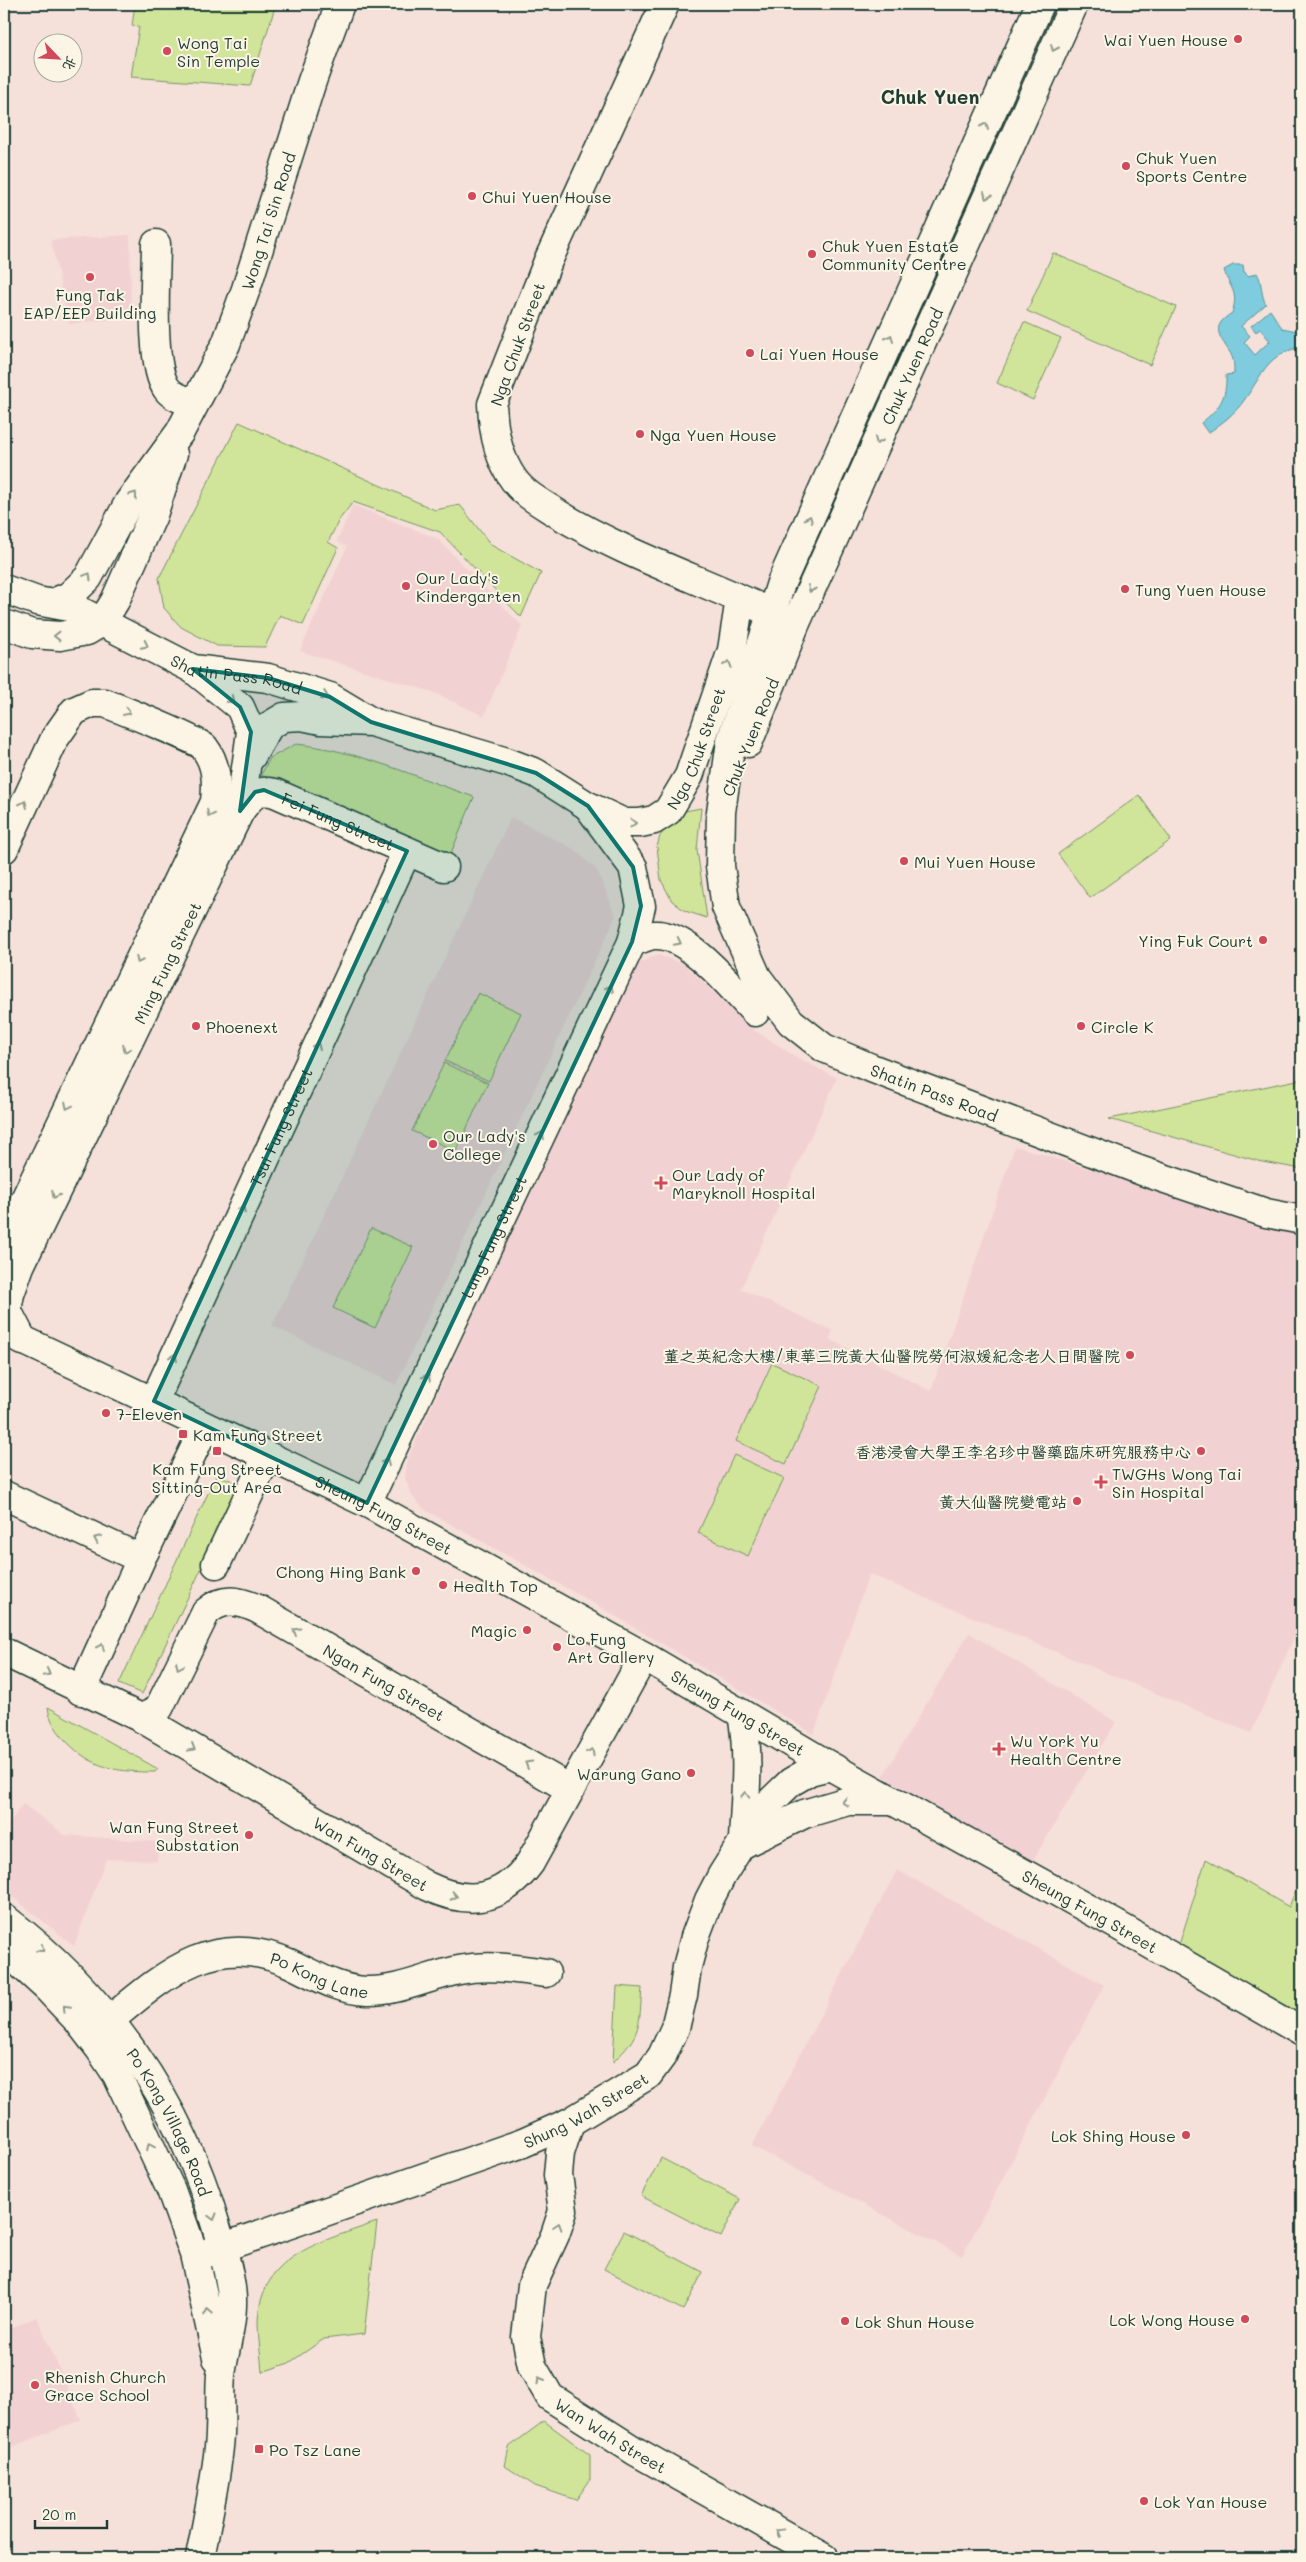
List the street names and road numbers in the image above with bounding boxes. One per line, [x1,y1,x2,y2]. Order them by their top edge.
street label: Wong Tai Sin Road [236,149,299,292]
street label: Nga Chuk Street [485,279,549,409]
street label: Chuk Yuen Road [876,304,947,428]
street label: Shatin Pass Road [167,649,305,698]
street label: Chuk Yuen Road [717,675,783,799]
street label: Nga Chuk Street [661,684,729,813]
street label: Fei Fung Street [279,787,398,855]
street label: Ming Fung Street [128,898,205,1027]
street label: Shatin Pass Road [868,1058,1001,1126]
street label: Tsui Fung Street [244,1064,316,1189]
street label: Lung Fung Street [455,1172,531,1301]
street label: Sheung Fung Street [312,1470,456,1559]
street label: Ngan Fung Street [320,1639,449,1725]
street label: Sheung Fung Street [668,1664,809,1760]
street label: Wan Fung Street [310,1811,433,1895]
street label: Sheung Fung Street [1019,1864,1162,1957]
street label: Po Kong Lane [268,1946,369,2002]
street label: Po Kong Village Road [123,2044,216,2199]
street label: Shung Wah Street [520,2067,652,2152]
street label: Wan Wah Street [551,2393,670,2477]

